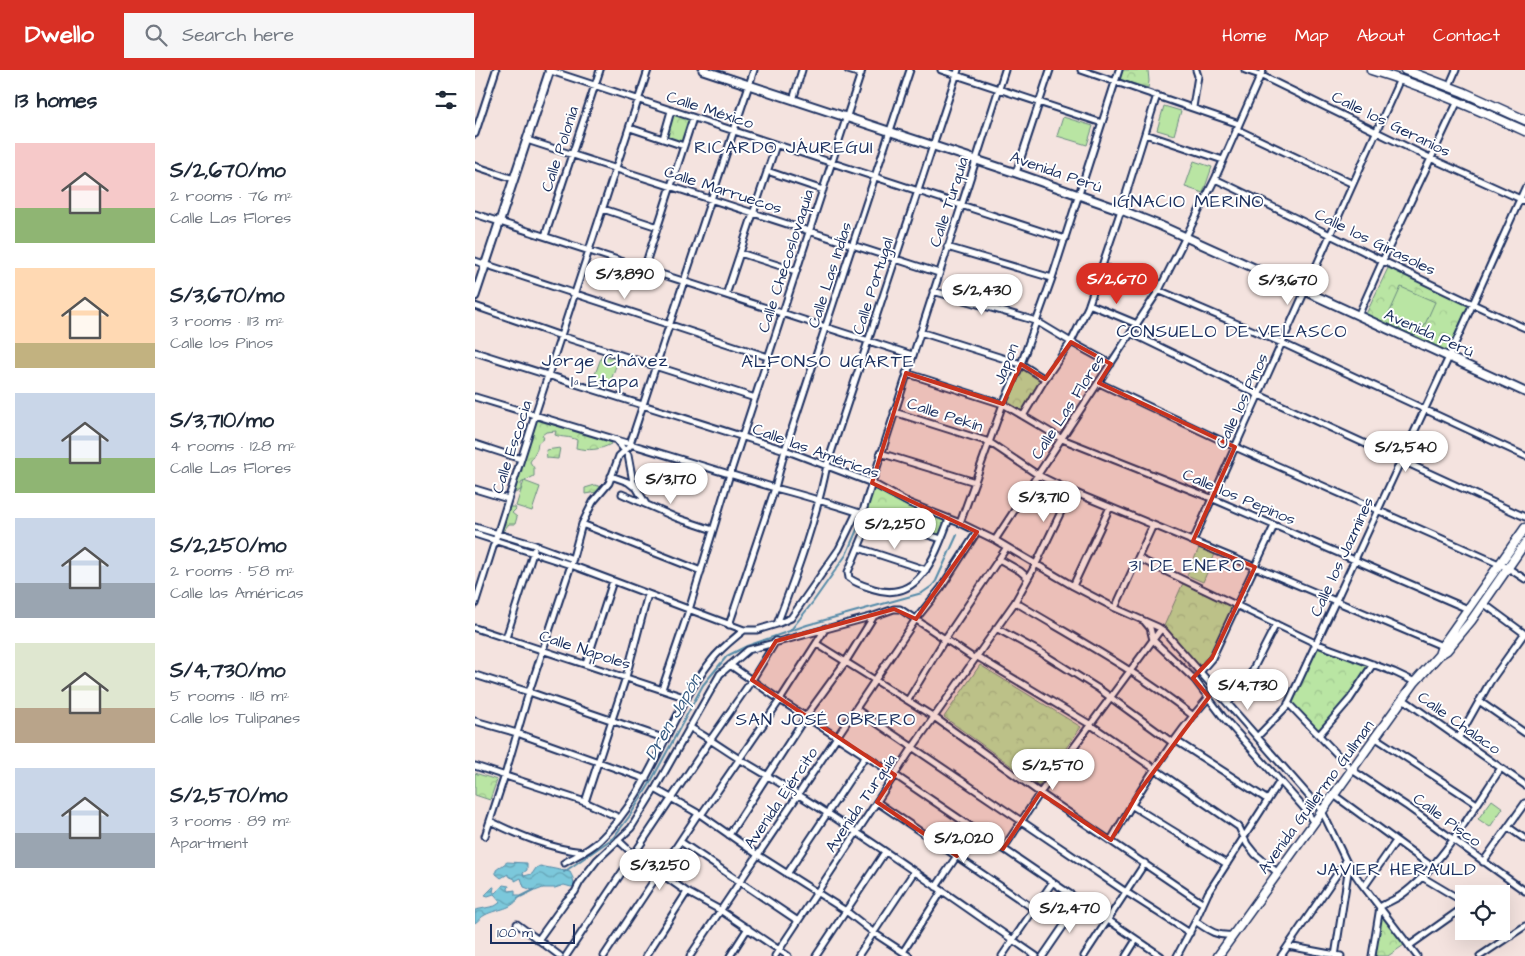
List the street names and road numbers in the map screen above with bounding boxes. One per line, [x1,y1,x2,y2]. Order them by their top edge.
street label: Calle México [664,86,756,134]
street label: Calle los Geranios [1328,86,1454,162]
street label: Calle Polonia [536,103,584,195]
street label: Avenida Perú [1007,146,1105,198]
street label: Calle Turquía [924,154,974,250]
street label: Calle Marruecos [661,161,785,219]
street label: Calle Checoslovaquia [752,187,820,335]
street label: Calle los Girasoles [1311,203,1439,281]
street label: Calle Las Indias [802,219,858,331]
street label: Calle Portugal [847,235,900,338]
street label: Avenida Perú [1381,303,1477,363]
street label: Japon [988,340,1024,388]
street label: Calle Las Flores [1026,350,1110,464]
street label: Calle los Pinos [1210,350,1274,452]
street label: Calle Pekín [904,392,986,438]
street label: Calle Escocia [487,398,537,496]
street label: Calle las Américas [749,418,883,484]
street label: Calle los Pepinos [1179,463,1299,531]
street label: Calle los Jazmines [1305,494,1379,620]
street label: Calle Napoles [536,625,634,675]
street label: Calle Chalaco [1413,686,1505,760]
street label: Avenida Guillermo Gullman [1253,716,1379,878]
street label: Avenida Ejército [739,743,823,853]
street label: Avenida Turquía [820,750,902,856]
street label: Calle Pisco [1408,788,1486,852]

